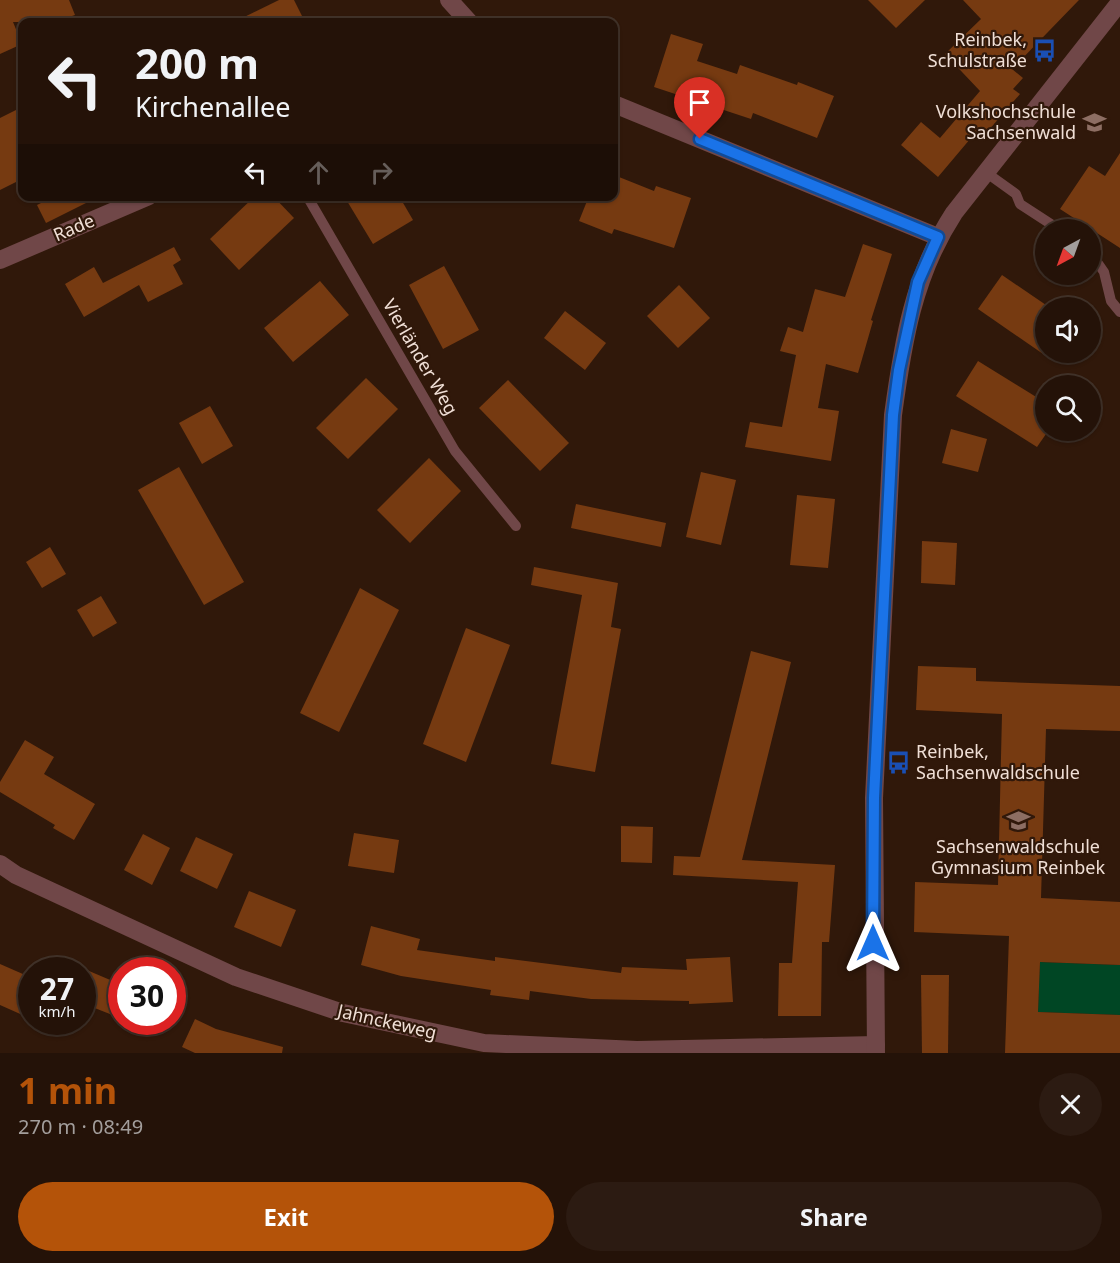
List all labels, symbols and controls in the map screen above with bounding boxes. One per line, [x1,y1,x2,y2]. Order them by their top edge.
place label: Reinbek, Schulstraße [928,27,1027,72]
text: 200 m [135,34,259,91]
bus stop icon: Reinbek, Schulstraße [1032,37,1058,63]
icon: left [36,42,114,120]
pin [674,77,725,139]
icon: arrive [683,86,716,119]
text: Kirchenallee [135,88,290,125]
place label: Volkshochschule Sachsenwald [936,99,1076,144]
school or university icon: Volkshochschule Sachsenwald [1081,109,1107,135]
icon: left [239,156,272,189]
icon: ahead [302,156,335,189]
icon: right [365,156,398,189]
street label: Rade [49,208,98,246]
north arrow [1035,219,1101,285]
map controls [1035,219,1101,441]
street label: Vierländer Weg [378,294,464,419]
button: sound [1035,297,1101,363]
button: search [1035,375,1101,441]
place label: Reinbek, Sachsenwaldschule [916,739,1080,784]
bus stop icon: Reinbek, Sachsenwaldschule [885,749,911,775]
school or university icon: Sachsenwaldschule Gymnasium Reinbek [1005,808,1031,834]
place label: Sachsenwaldschule Gymnasium Reinbek [931,834,1105,879]
position arrow [841,911,905,975]
speed limit sign: 30 [108,957,186,1035]
text: 27 [40,968,74,1009]
street label: Jahnckeweg [334,998,439,1044]
text: km/h [39,1001,75,1021]
text: 1 min [18,1066,117,1115]
button: close [1039,1073,1102,1136]
text: 270 m · 08:49 [18,1113,143,1140]
button: Exit [18,1182,554,1251]
button: Share [566,1182,1102,1251]

